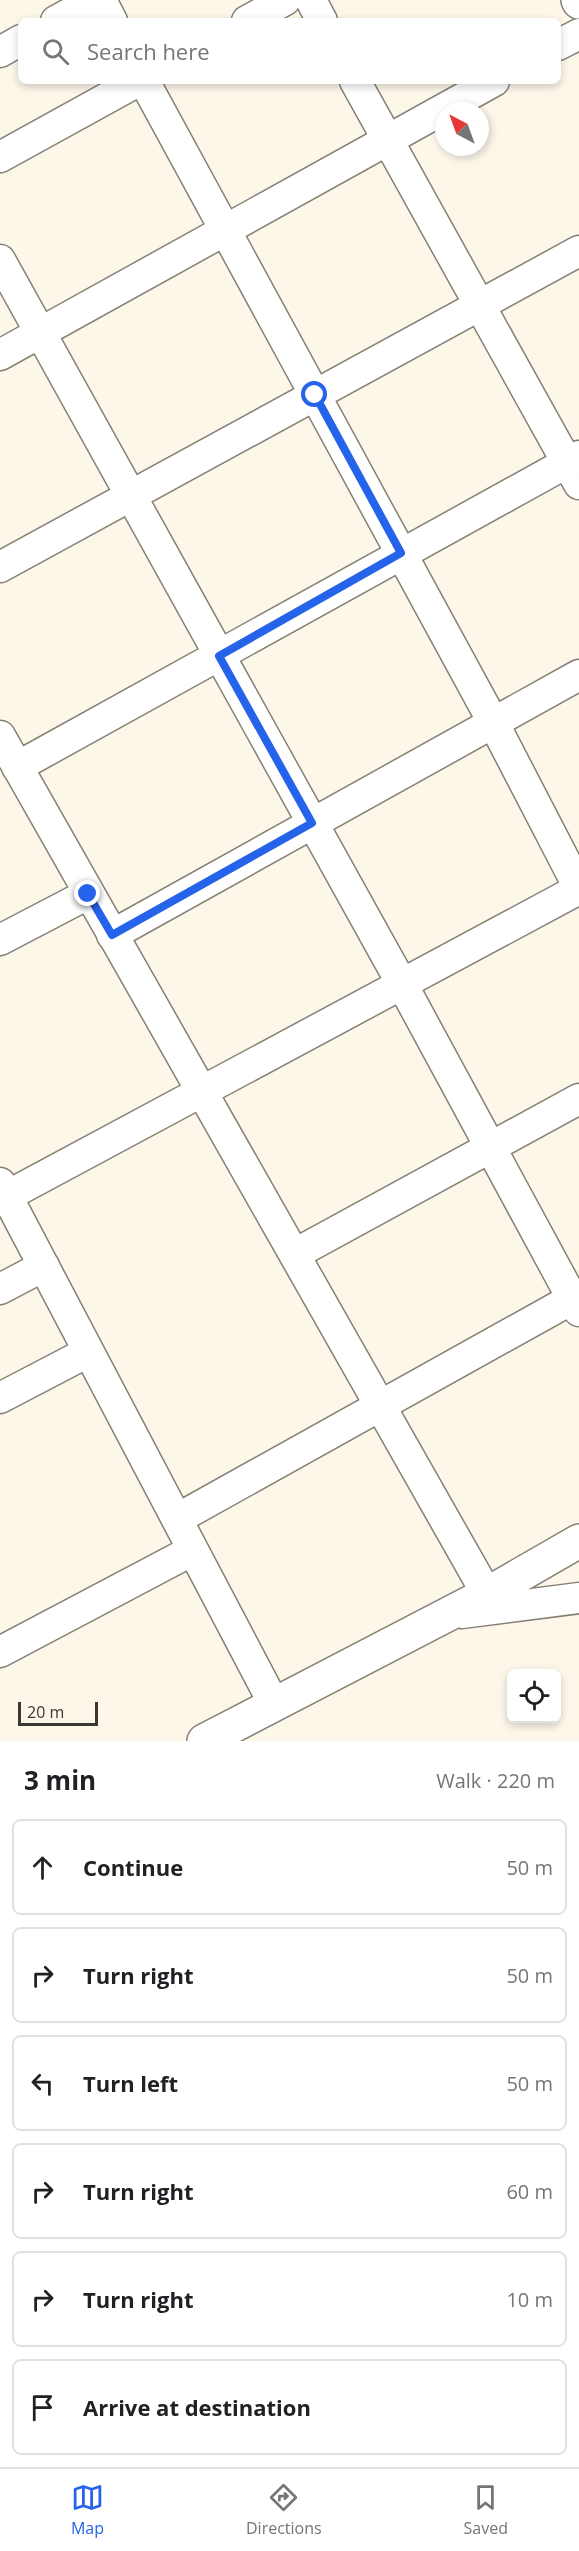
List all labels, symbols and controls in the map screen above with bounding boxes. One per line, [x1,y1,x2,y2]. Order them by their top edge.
search box [18,18,561,84]
icon: search [39,35,72,68]
text: Search here [87,36,210,66]
north arrow [435,102,489,156]
route start [301,381,327,407]
route end [74,880,100,906]
map controls [507,1669,561,1723]
button: locate [507,1669,561,1723]
scale bar [18,1699,98,1726]
text: 20 m [27,1701,64,1723]
text: 3 min [24,1762,96,1798]
text: Walk · 220 m [436,1767,555,1794]
icon: ahead [26,1851,59,1884]
text: Continue [83,1852,183,1882]
text: 50 m [506,1854,553,1881]
icon: right [26,1959,59,1992]
text: Turn right [83,1960,194,1990]
text: 50 m [506,1962,553,1989]
icon: left [26,2067,59,2100]
text: Turn left [83,2068,178,2098]
text: 50 m [506,2070,553,2097]
icon: right [26,2175,59,2208]
text: Turn right [83,2176,194,2206]
text: 60 m [506,2178,553,2205]
icon: right [26,2283,59,2316]
text: Turn right [83,2284,194,2314]
text: 10 m [506,2286,553,2313]
icon: arrive [26,2391,59,2424]
text: Arrive at destination [83,2392,311,2422]
tab: Map [71,2481,104,2539]
tab: Directions [246,2481,322,2539]
tab: Saved [464,2481,508,2539]

